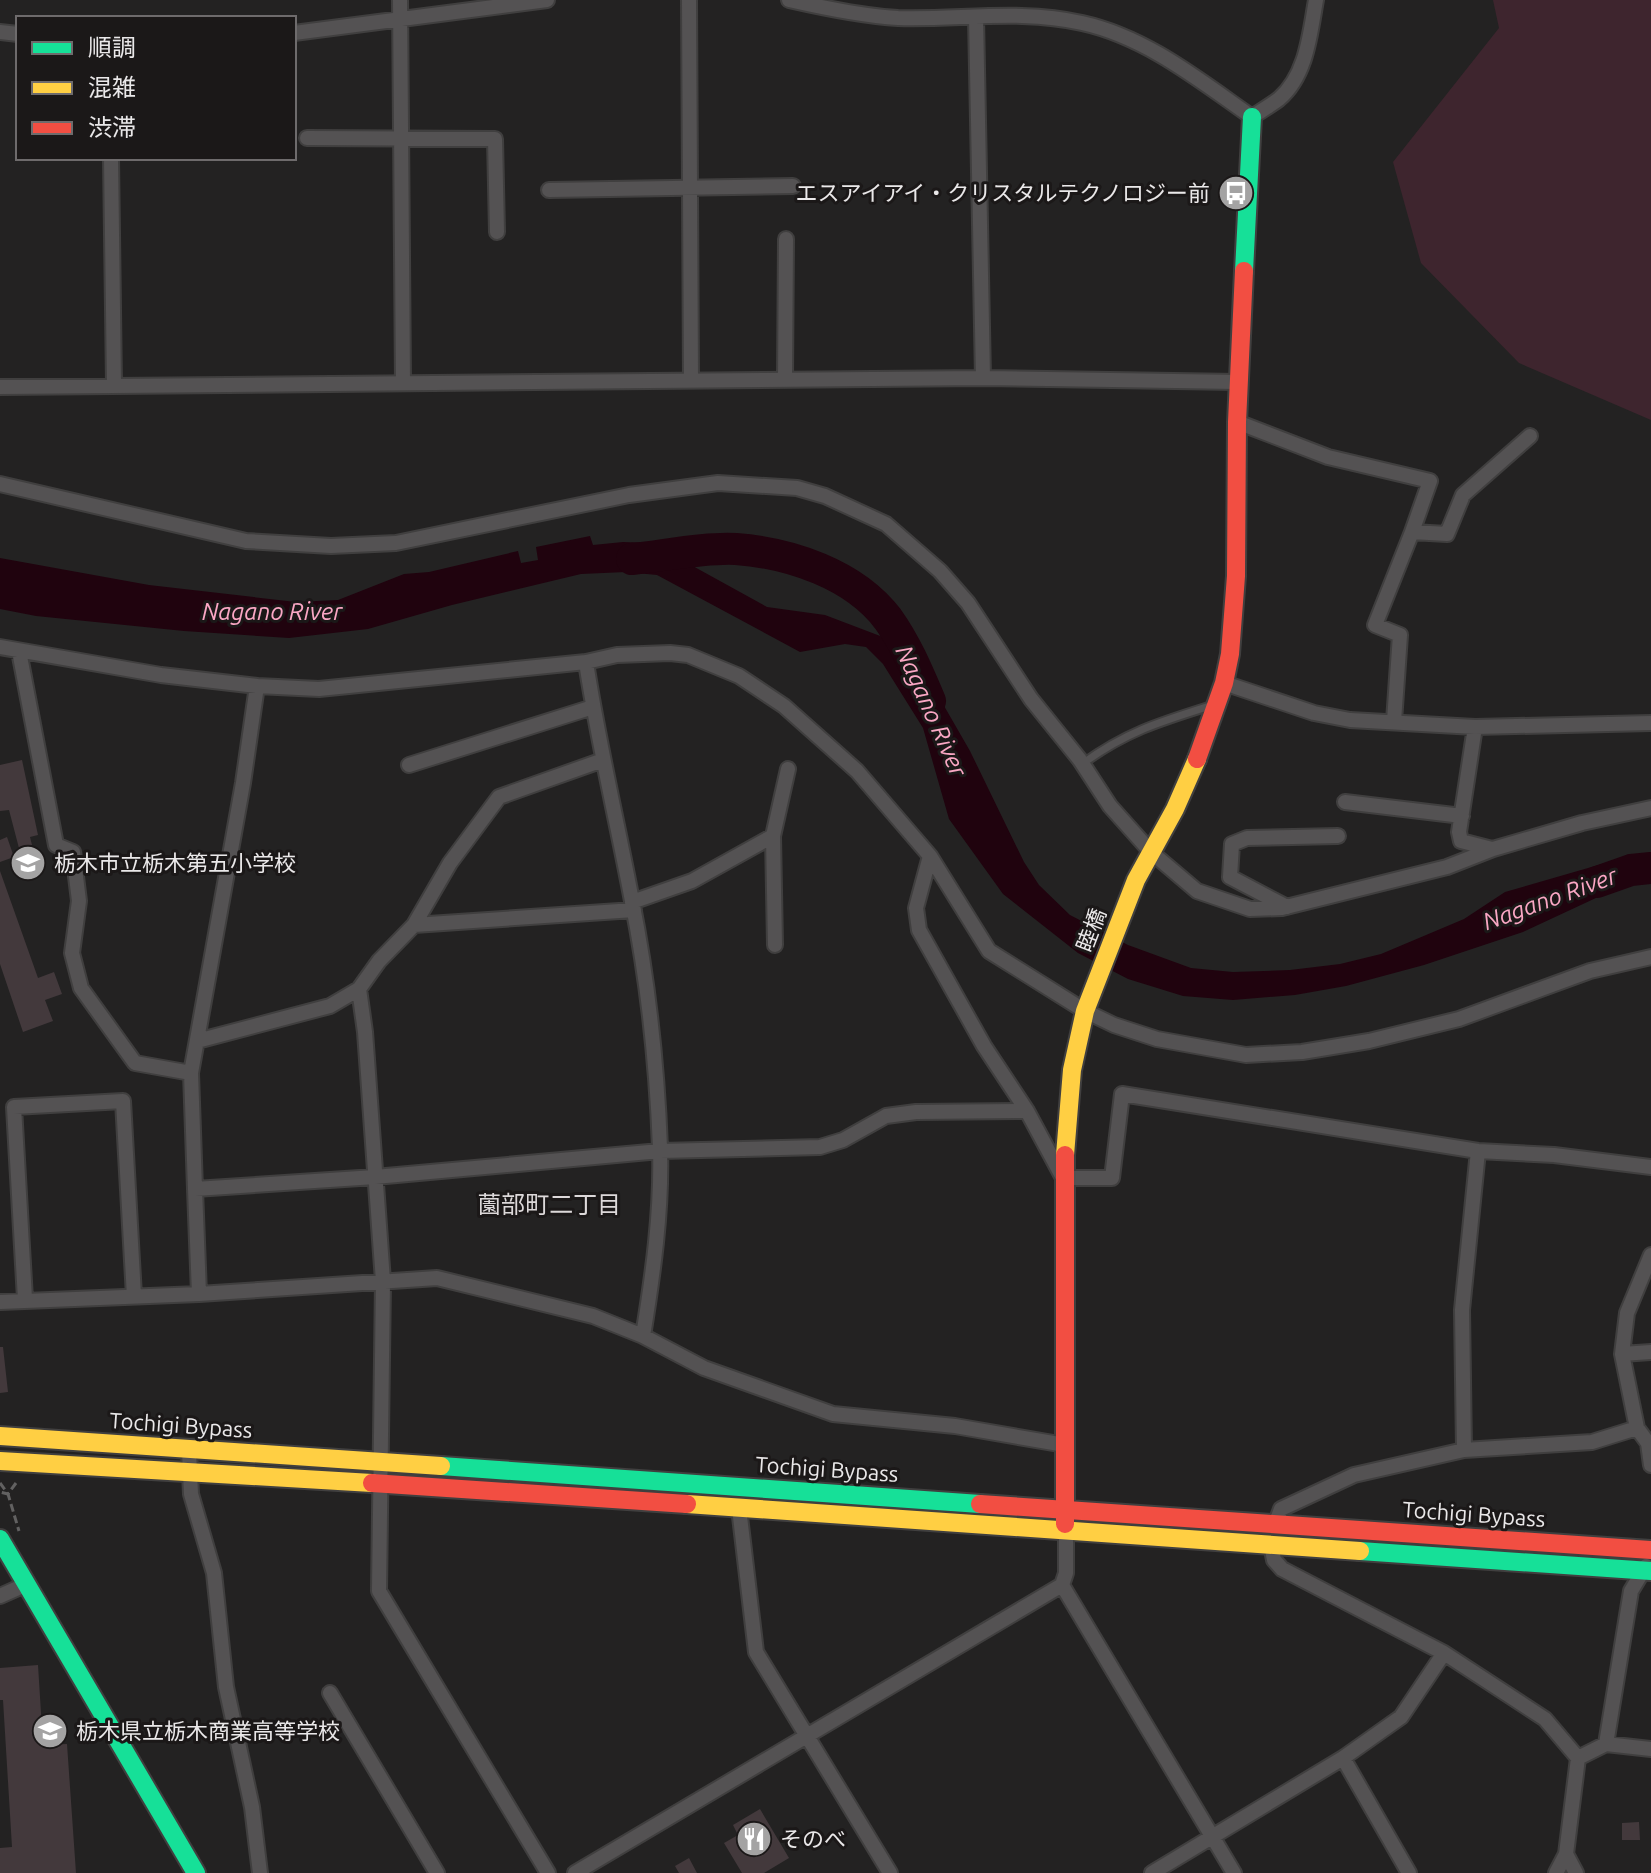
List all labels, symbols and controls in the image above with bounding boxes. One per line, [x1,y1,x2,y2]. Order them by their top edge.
legend [16,16,296,160]
text: 順調 [88,34,136,61]
text: 混雑 [88,74,136,101]
text: 渋滞 [88,114,136,141]
bus stop icon: エスアイアイ・クリスタルテクノロジー前 [1217,174,1255,212]
place label: エスアイアイ・クリスタルテクノロジー前 [796,180,1210,205]
water label: Nagano River [202,598,343,625]
water label: Nagano River [890,641,973,781]
school or university icon: 栃木市立栃木第五小学校 [9,844,47,882]
place label: 栃木市立栃木第五小学校 [54,850,296,875]
water label: Nagano River [1479,861,1621,935]
street label: 睦橋 [1071,905,1110,955]
district label: 薗部町二丁目 [477,1191,621,1218]
street label: Tochigi Bypass [109,1407,253,1442]
street label: Tochigi Bypass [755,1451,899,1486]
street label: Tochigi Bypass [1402,1496,1546,1531]
school or university icon: 栃木県立栃木商業高等学校 [31,1712,69,1750]
place label: 栃木県立栃木商業高等学校 [76,1718,340,1743]
restaurant icon: そのべ [735,1820,773,1858]
place label: そのべ [780,1826,846,1851]

